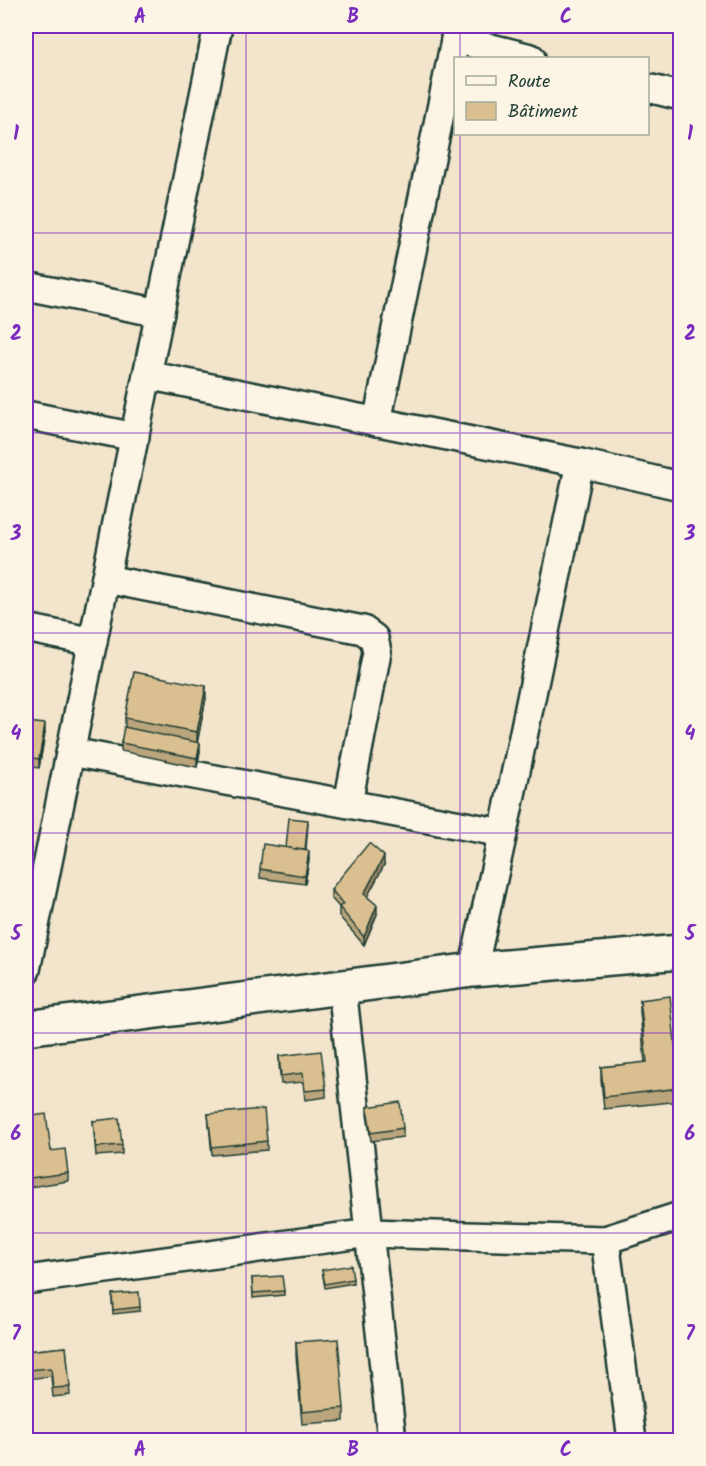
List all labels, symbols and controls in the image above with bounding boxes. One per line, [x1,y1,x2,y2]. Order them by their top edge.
text: A [134,2,146,34]
text: B [347,2,359,34]
text: C [560,2,572,34]
legend [454,57,649,135]
text: Route [508,68,550,97]
text: Bâtiment [508,98,579,127]
text: 1 [13,119,19,151]
text: 1 [687,119,693,151]
text: 2 [10,319,22,351]
text: 2 [684,319,696,351]
text: 3 [10,519,22,551]
text: 3 [684,519,696,551]
text: 4 [11,719,22,751]
text: 4 [685,719,696,751]
text: 5 [10,919,23,951]
text: 5 [684,919,697,951]
text: 6 [11,1119,22,1151]
text: 6 [685,1119,696,1151]
text: 7 [11,1319,21,1351]
text: 7 [685,1319,695,1351]
text: A [134,1435,146,1466]
text: B [347,1435,359,1466]
text: C [560,1435,572,1466]

